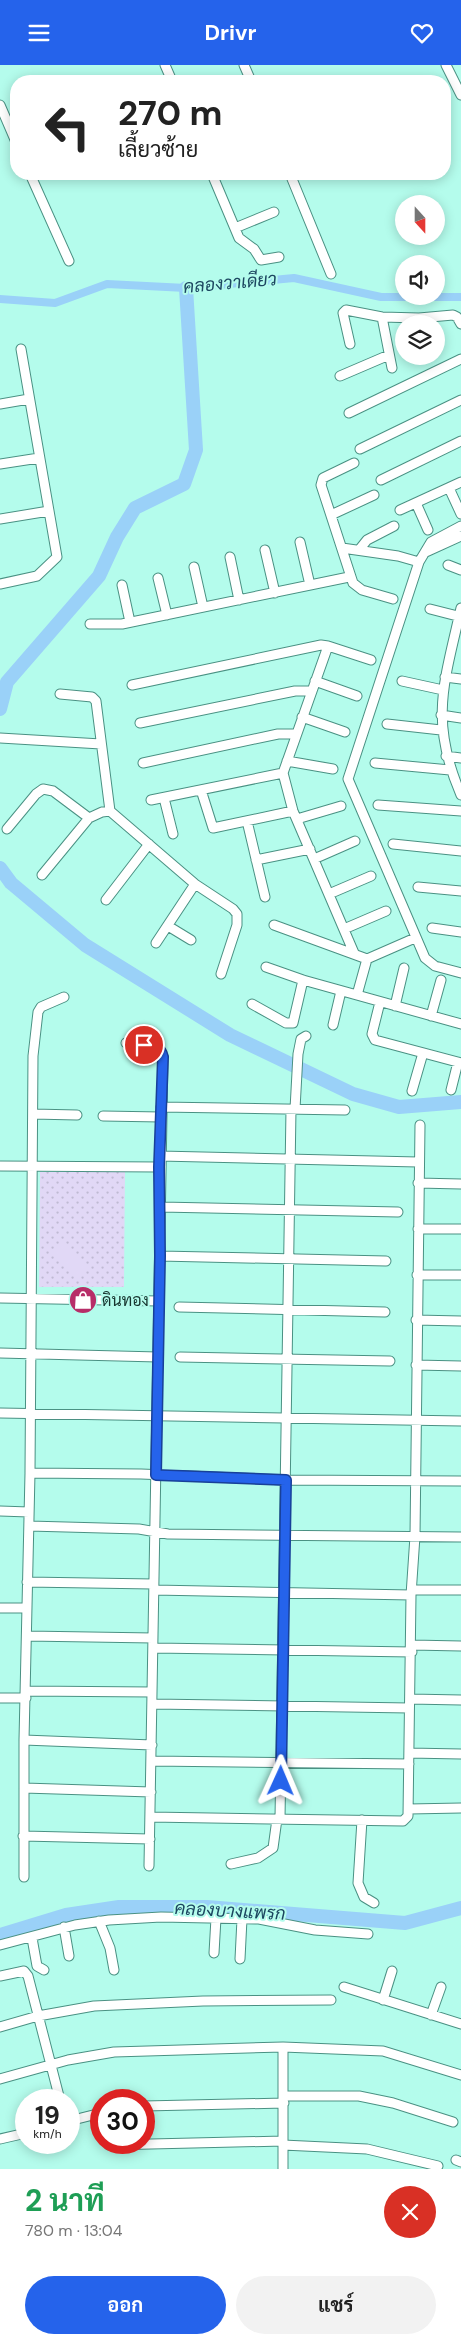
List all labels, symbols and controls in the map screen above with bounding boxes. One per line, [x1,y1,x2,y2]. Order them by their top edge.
text: Drivr [204,18,257,47]
icon: menu [25,19,53,47]
icon: heart [408,19,436,47]
text: 270 m [118,90,222,136]
icon: left [35,95,100,160]
text: เลี้ยวซ้าย [118,135,198,164]
north arrow [395,195,445,245]
map controls [395,195,445,365]
button: sound [395,255,445,305]
water label: คลองวาเดียว [182,266,278,299]
button: layers [395,315,445,365]
pin [123,1024,165,1066]
icon: arrive [130,1031,158,1059]
shop icon: ดินทอง [68,1285,98,1315]
place label: ดินทอง [102,1290,149,1311]
position arrow [254,1754,306,1806]
water label: คลองบางแพรก [174,1896,286,1926]
speed limit sign: 30 [90,2089,155,2154]
text: 19 [35,2099,60,2132]
text: km/h [33,2126,62,2142]
text: 2 นาที [25,2181,105,2220]
button: close [384,2186,436,2238]
text: 780 m · 13:04 [25,2220,122,2241]
button: ออก [25,2276,226,2334]
button: แชร์ [236,2276,436,2334]

